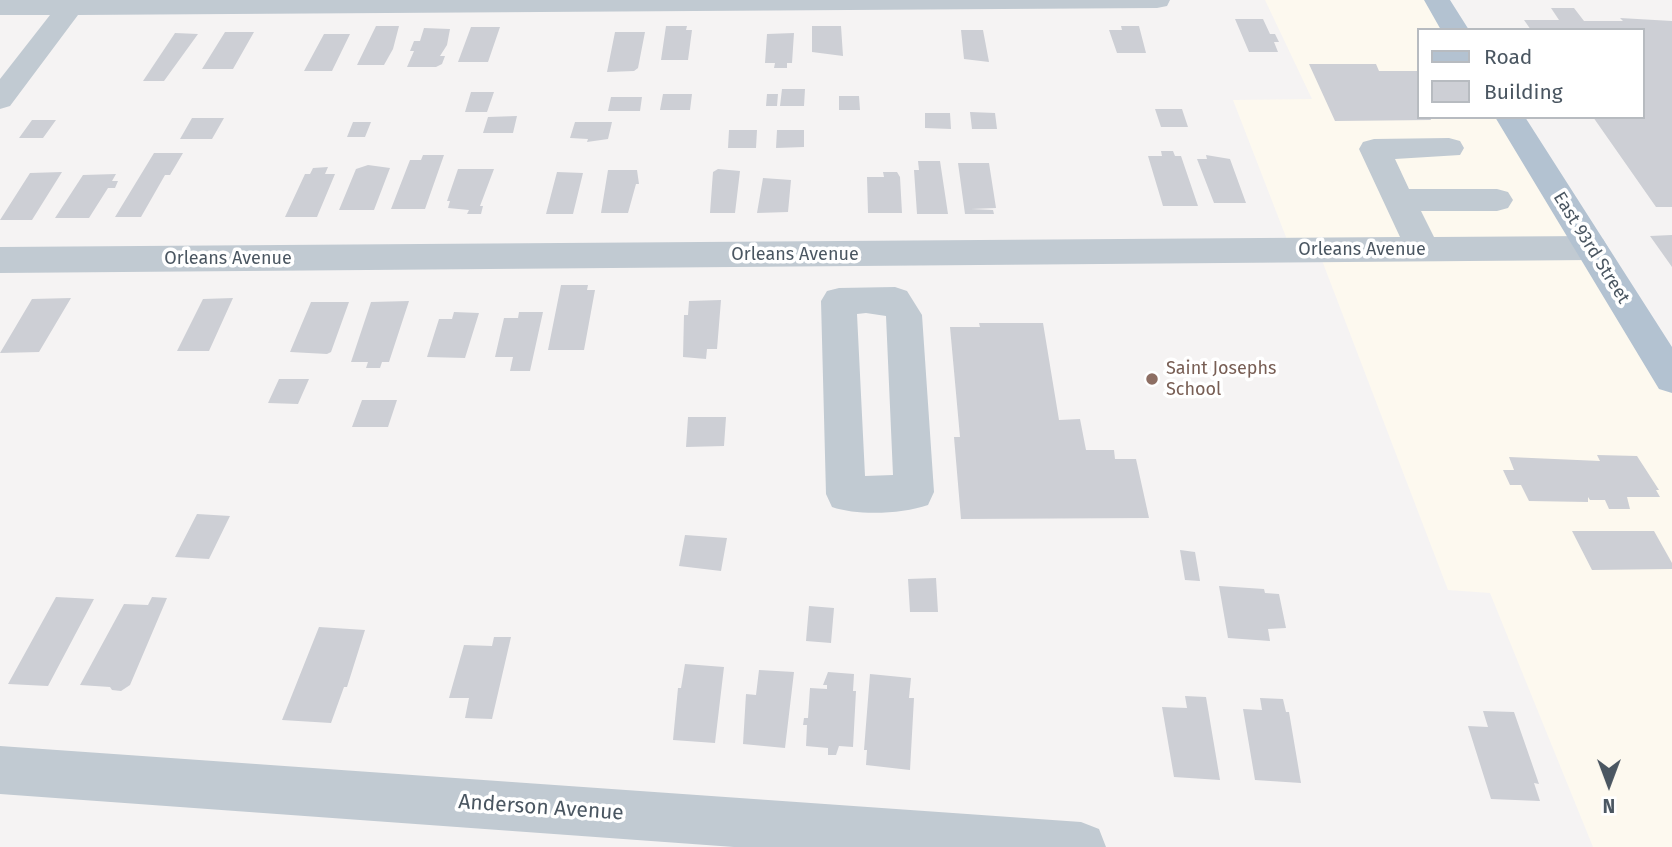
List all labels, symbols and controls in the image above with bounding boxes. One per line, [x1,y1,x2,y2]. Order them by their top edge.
legend [1416,28,1644,119]
text: Road [1484,44,1532,70]
text: Building [1484,79,1563,105]
street label: East 93rd Street [1548,188,1634,308]
street label: Orleans Avenue [1298,239,1426,261]
street label: Orleans Avenue [731,244,859,266]
street label: Orleans Avenue [164,248,292,270]
place label: Saint Josephs School [1166,358,1276,400]
marker: Saint Josephs School [1144,371,1160,387]
north arrow [1574,749,1644,819]
street label: Anderson Avenue [457,790,625,826]
text: N [1603,794,1615,817]

